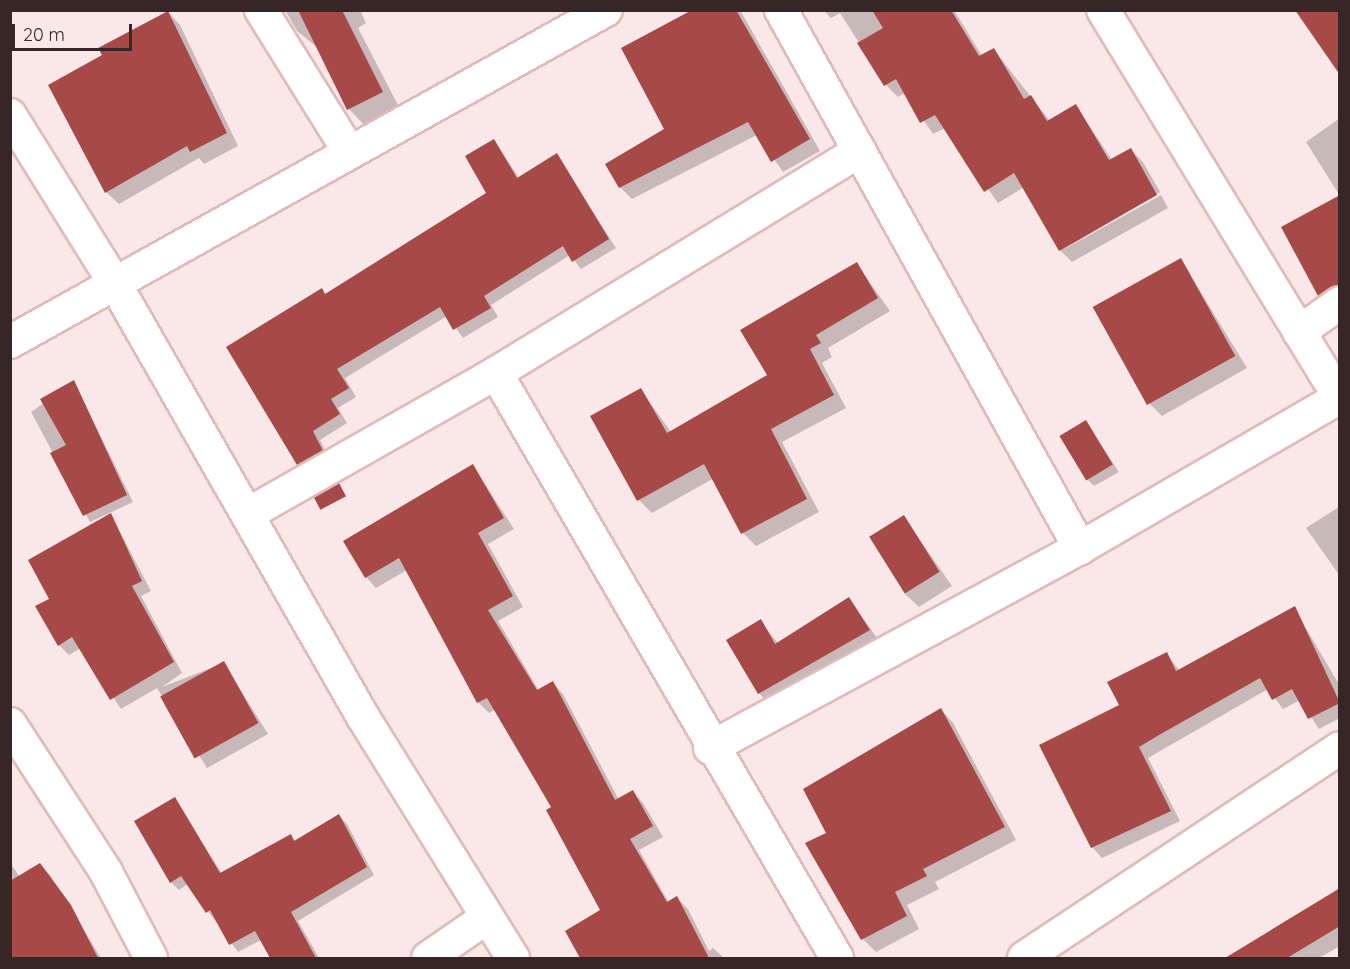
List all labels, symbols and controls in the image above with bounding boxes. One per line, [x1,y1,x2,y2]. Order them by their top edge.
scale bar [15,12,135,50]
text: 20 m [23,23,65,46]

